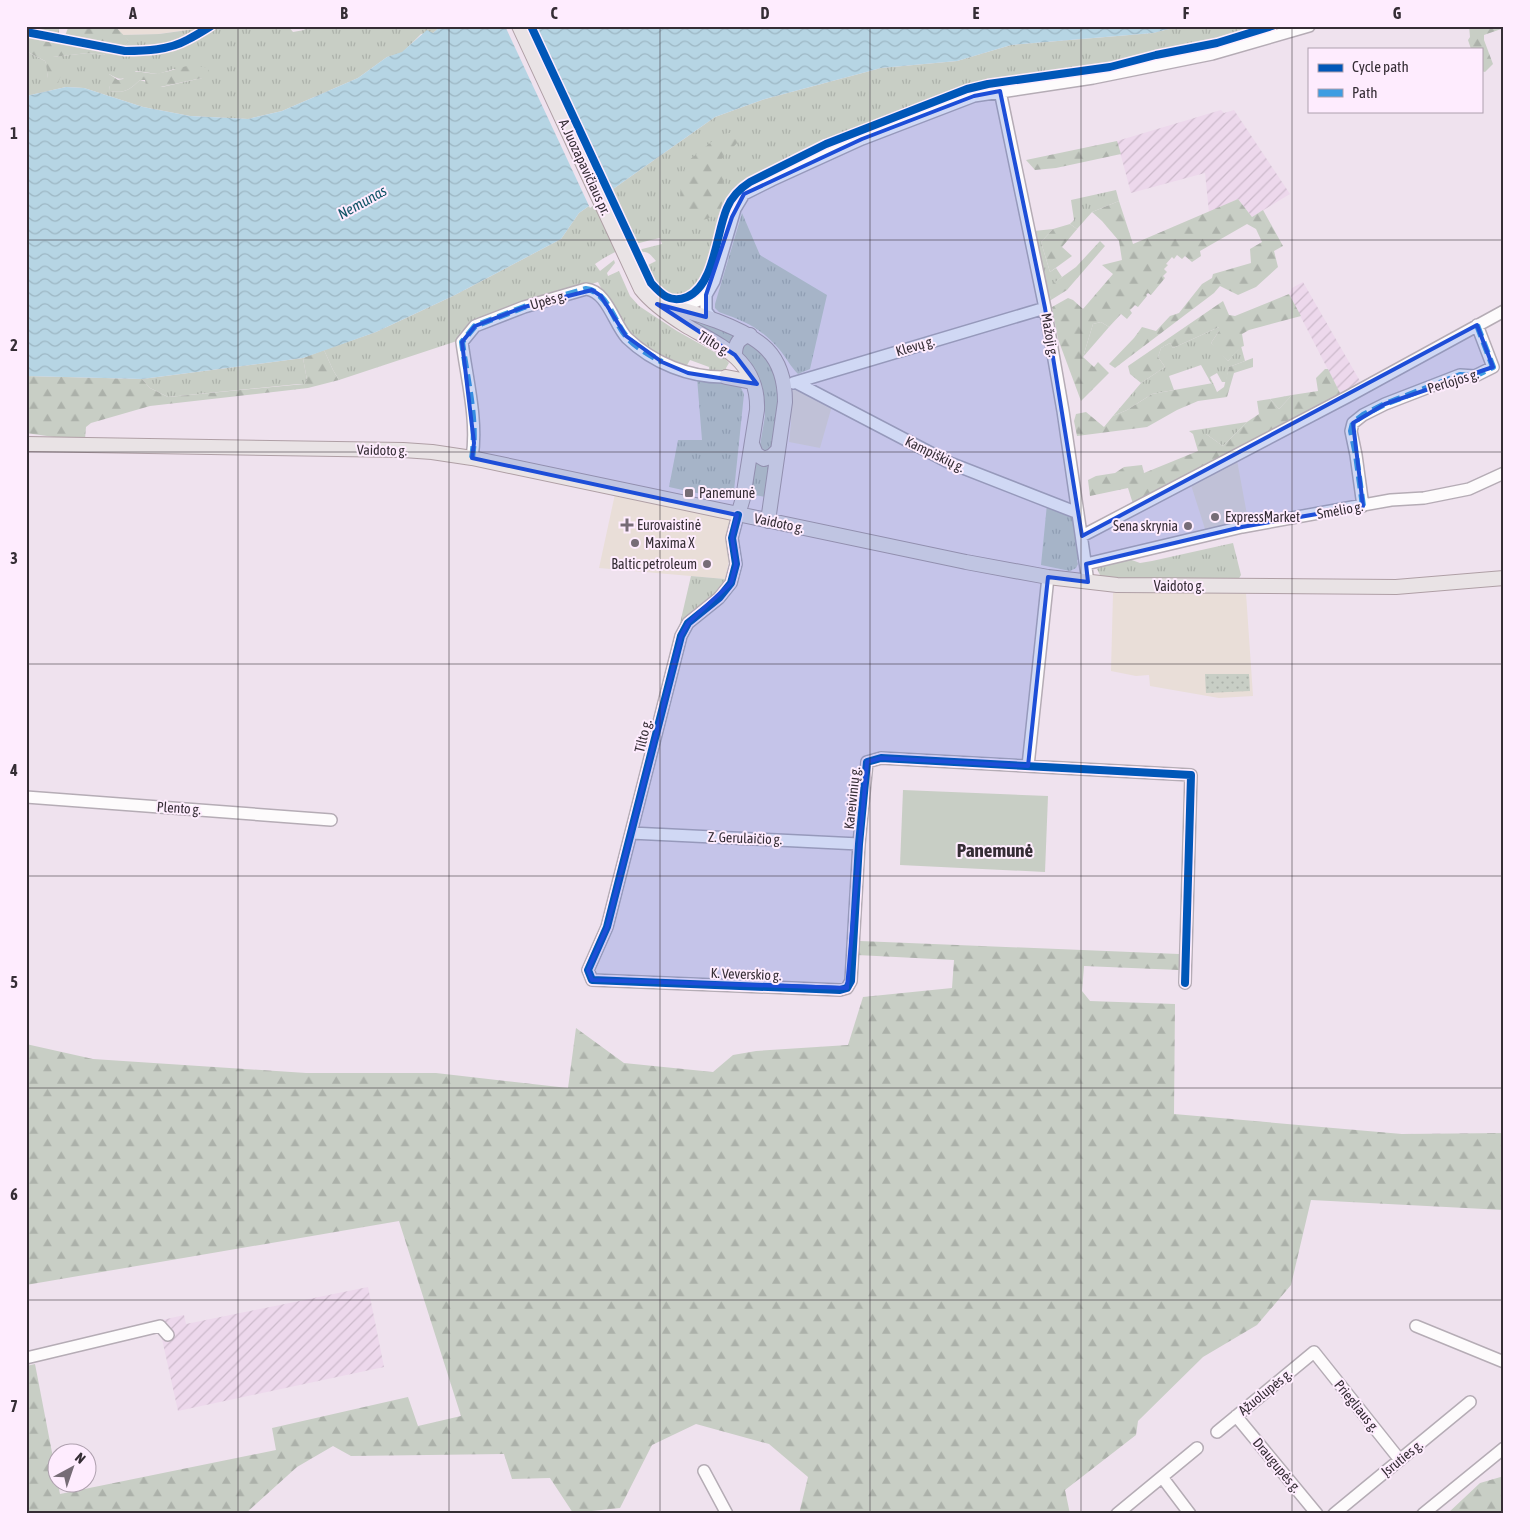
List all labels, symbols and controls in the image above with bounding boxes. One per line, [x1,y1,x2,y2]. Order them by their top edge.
text: A [128,4,137,22]
text: B [340,4,348,22]
text: C [550,4,558,22]
text: D [761,4,770,22]
text: E [973,4,980,22]
text: F [1183,4,1190,22]
text: G [1393,4,1402,22]
legend [1308,48,1482,112]
text: Cycle path [1352,58,1409,75]
text: Path [1352,84,1378,101]
street label: A. Juozapavičiaus pr. [556,117,614,217]
text: 1 [10,124,18,142]
water label: Nemunas [335,182,389,222]
street label: Upės g. [528,287,568,313]
street label: Mažoji g. [1038,312,1062,358]
street label: Tilto g. [695,327,733,359]
street label: Klevų g. [894,333,936,359]
text: 2 [10,336,18,354]
street label: Perlojos g. [1426,366,1480,396]
street label: Kampiškių g. [903,433,967,475]
street label: Vaidoto g. [357,442,407,458]
place label: Panemunė [699,485,755,501]
marker: Panemunė [683,487,695,499]
street label: Smėlio g. [1316,498,1364,522]
place label: ExpressMarket [1225,509,1300,525]
street label: Vaidoto g. [753,510,805,536]
marker: ExpressMarket [1209,511,1221,523]
place label: Eurovaistinė [637,517,701,533]
place label: Sena skrynia [1113,518,1178,534]
marker: Eurovaistinė [621,519,633,531]
marker: Sena skrynia [1182,520,1194,532]
place label: Maxima X [645,535,695,551]
marker: Maxima X [629,537,641,549]
text: 3 [10,549,18,567]
place label: Baltic petroleum [611,556,697,572]
marker: Baltic petroleum [701,558,713,570]
street label: Vaidoto g. [1154,578,1204,594]
street label: Tilto g. [631,718,655,754]
text: 4 [9,761,18,779]
street label: Kareivinių g. [841,766,863,830]
street label: Plento g. [156,798,202,818]
street label: Z. Gerulaičio g. [708,829,782,847]
district label: Panemunė [957,839,1034,861]
street label: K. Veverskio g. [710,965,782,983]
text: 5 [10,973,18,991]
text: 6 [10,1185,18,1203]
street label: Ąžuolupės g. [1235,1366,1295,1418]
street label: Priegliaus g. [1331,1377,1383,1435]
text: 7 [10,1397,18,1415]
street label: Draugupės g. [1250,1435,1304,1495]
street label: Įsruties g. [1378,1437,1426,1479]
north arrow [48,1442,98,1492]
text: N [72,1449,89,1467]

